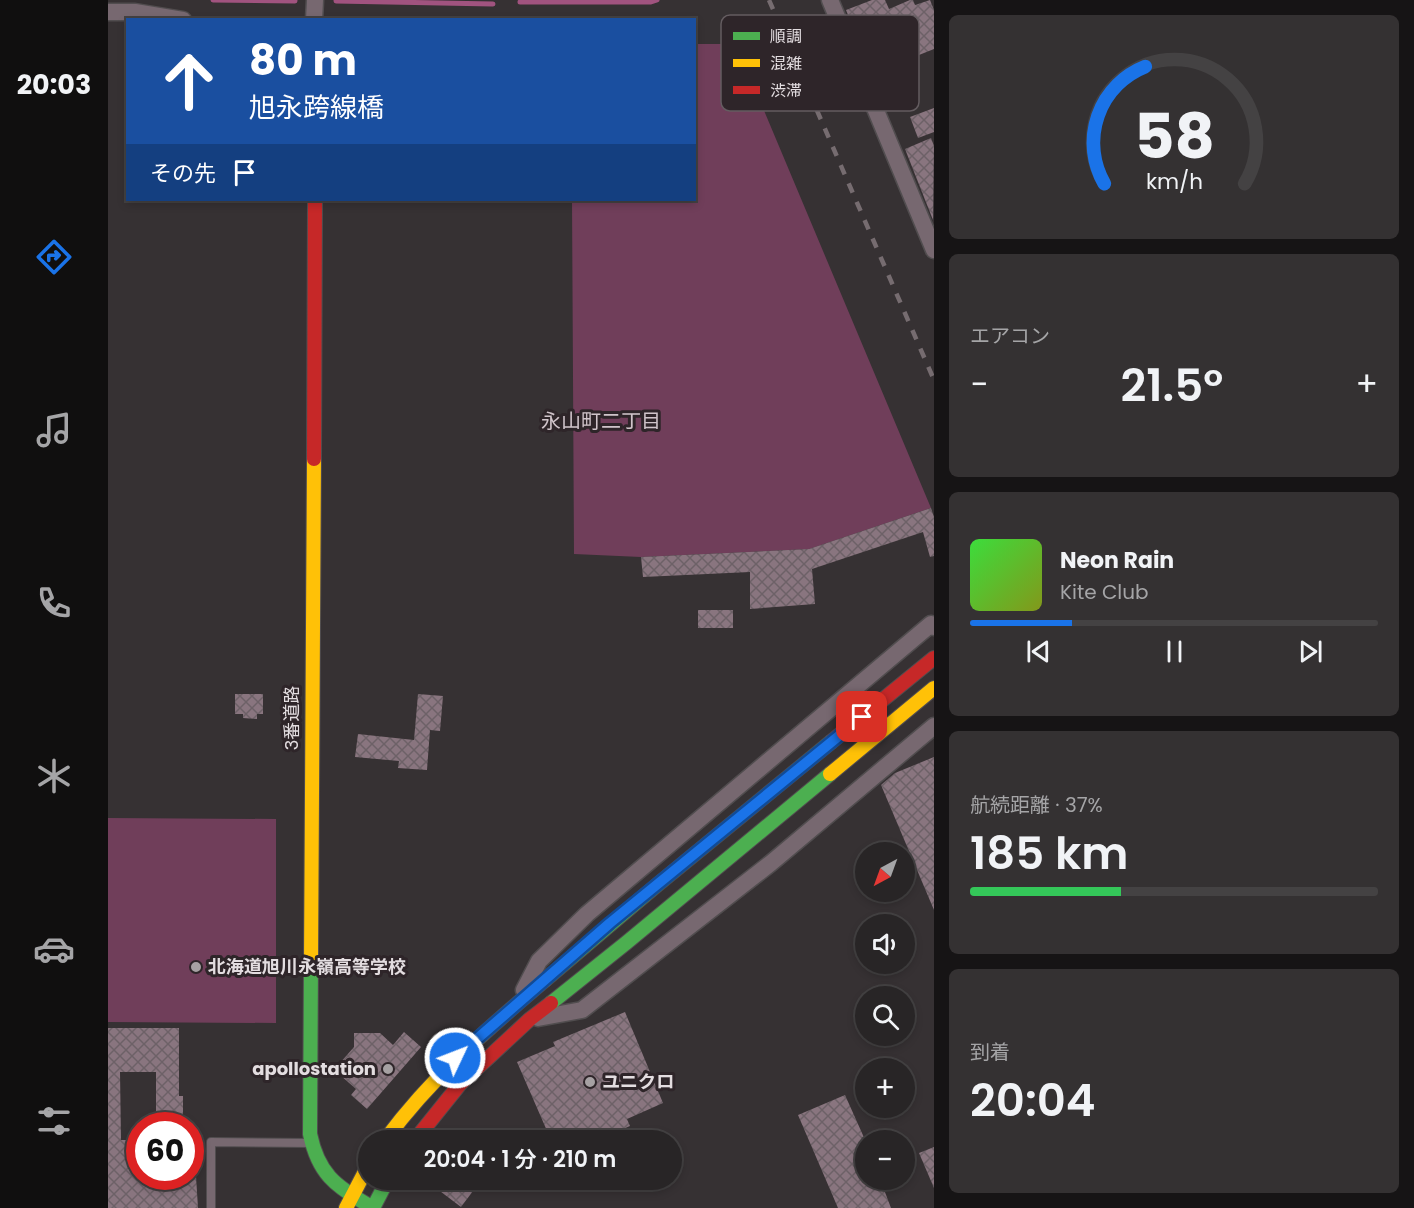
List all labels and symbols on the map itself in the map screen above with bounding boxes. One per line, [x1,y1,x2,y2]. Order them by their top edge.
legend [721,15,919,111]
text: 順調 [770,25,802,48]
text: 混雑 [770,52,802,75]
text: 渋滞 [770,79,802,102]
district label: 永山町二丁目 [541,407,661,435]
street label: 3番道路 [279,686,304,750]
pin [836,691,887,742]
north arrow [855,842,915,902]
place label: 北海道旭川永嶺高等学校 [208,954,406,979]
marker: 北海道旭川永嶺高等学校 [189,960,203,974]
position arrow [423,1026,487,1090]
place label: apollostation [252,1056,376,1081]
marker: apollostation [381,1062,395,1076]
place label: ユニクロ [602,1069,674,1094]
marker: ユニクロ [583,1075,597,1089]
speed limit sign: 60 [126,1112,204,1190]

